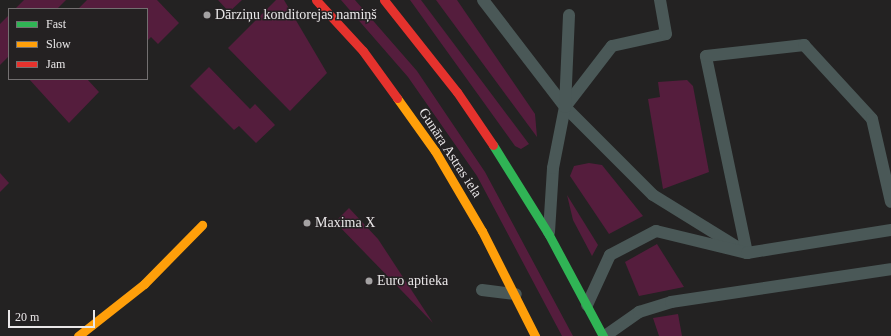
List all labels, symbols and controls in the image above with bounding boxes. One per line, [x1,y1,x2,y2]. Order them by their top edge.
place label: Dārziņu konditorejas namiņš [215,7,377,23]
legend [8,8,148,80]
marker: Dārziņu konditorejas namiņš [202,10,212,20]
text: Fast [46,17,66,31]
text: Slow [46,37,71,51]
text: Jam [46,57,65,71]
street label: Gunāra Astras iela [415,105,485,201]
place label: Maxima X [315,215,375,231]
marker: Maxima X [302,218,312,228]
place label: Euro aptieka [377,273,448,289]
marker: Euro aptieka [364,276,374,286]
scale bar [10,302,97,328]
text: 20 m [15,310,39,324]

